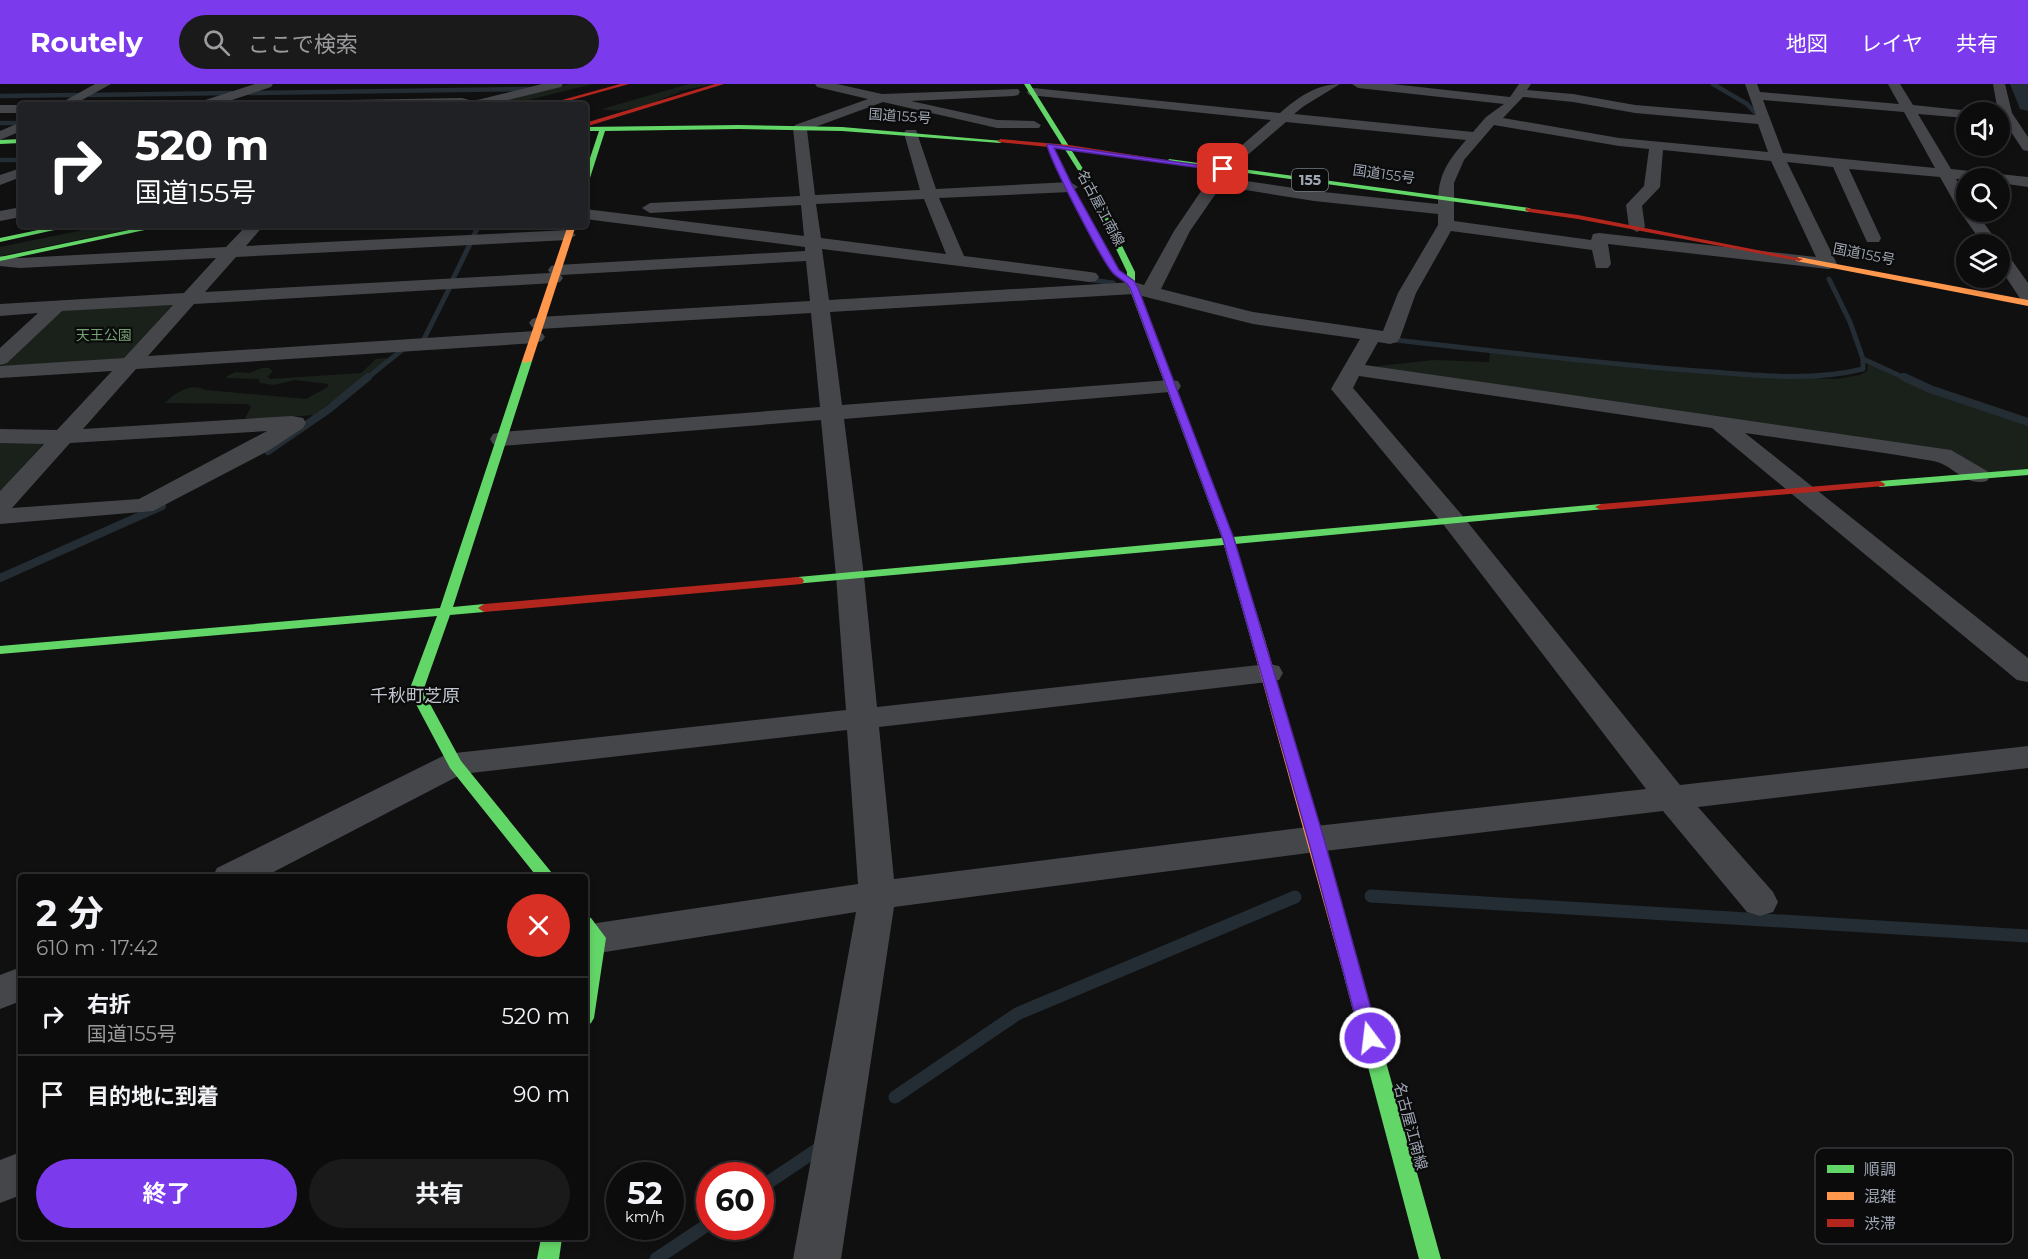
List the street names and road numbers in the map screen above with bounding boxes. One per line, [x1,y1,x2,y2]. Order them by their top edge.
street label: 国道155号 [868,105,932,127]
street label: 国道155号 [1352,161,1416,187]
street label: 名古屋江南線 [1073,167,1129,249]
road number: 155 [1292,169,1328,191]
street label: 国道155号 [1831,239,1897,269]
street label: 名古屋江南線 [1390,1080,1432,1172]

